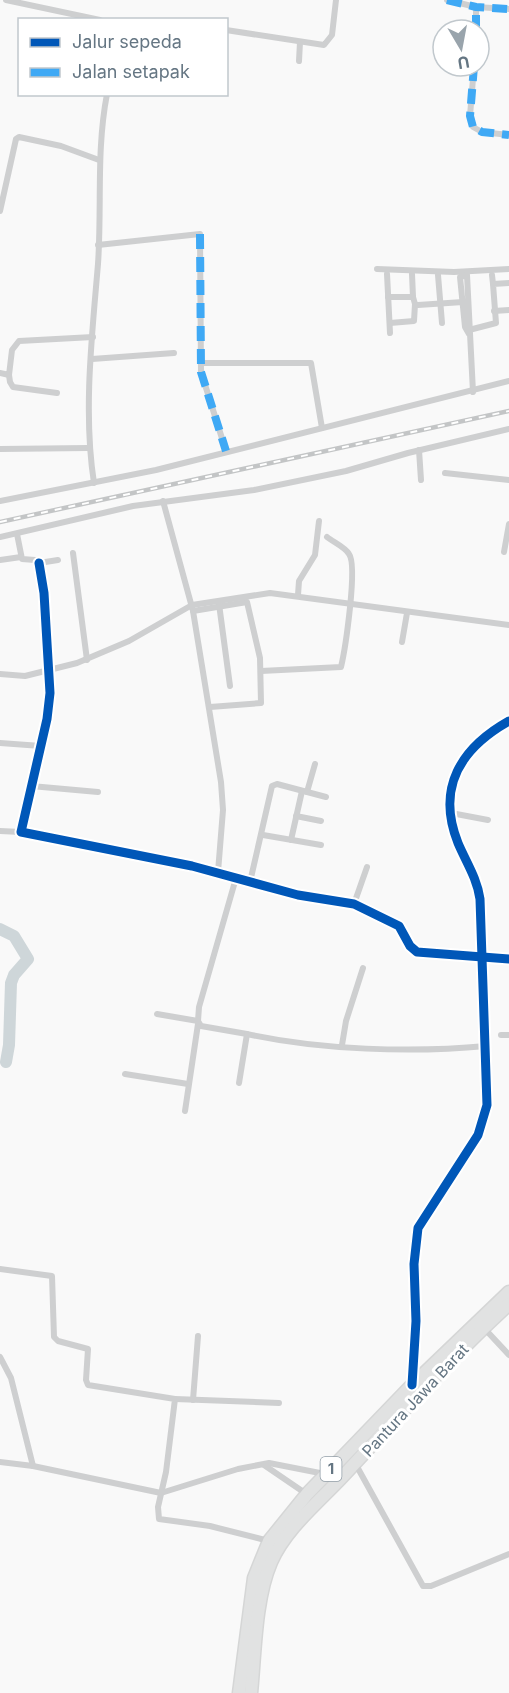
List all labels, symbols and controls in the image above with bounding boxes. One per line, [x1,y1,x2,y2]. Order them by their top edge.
legend [18,18,228,96]
north arrow [431,18,491,78]
text: Jalur sepeda [72,31,182,52]
text: U [456,52,471,74]
text: Jalan setapak [72,61,190,82]
street label: Pantura Jawa Barat [357,1339,473,1461]
road number: 1 [320,1457,342,1481]

